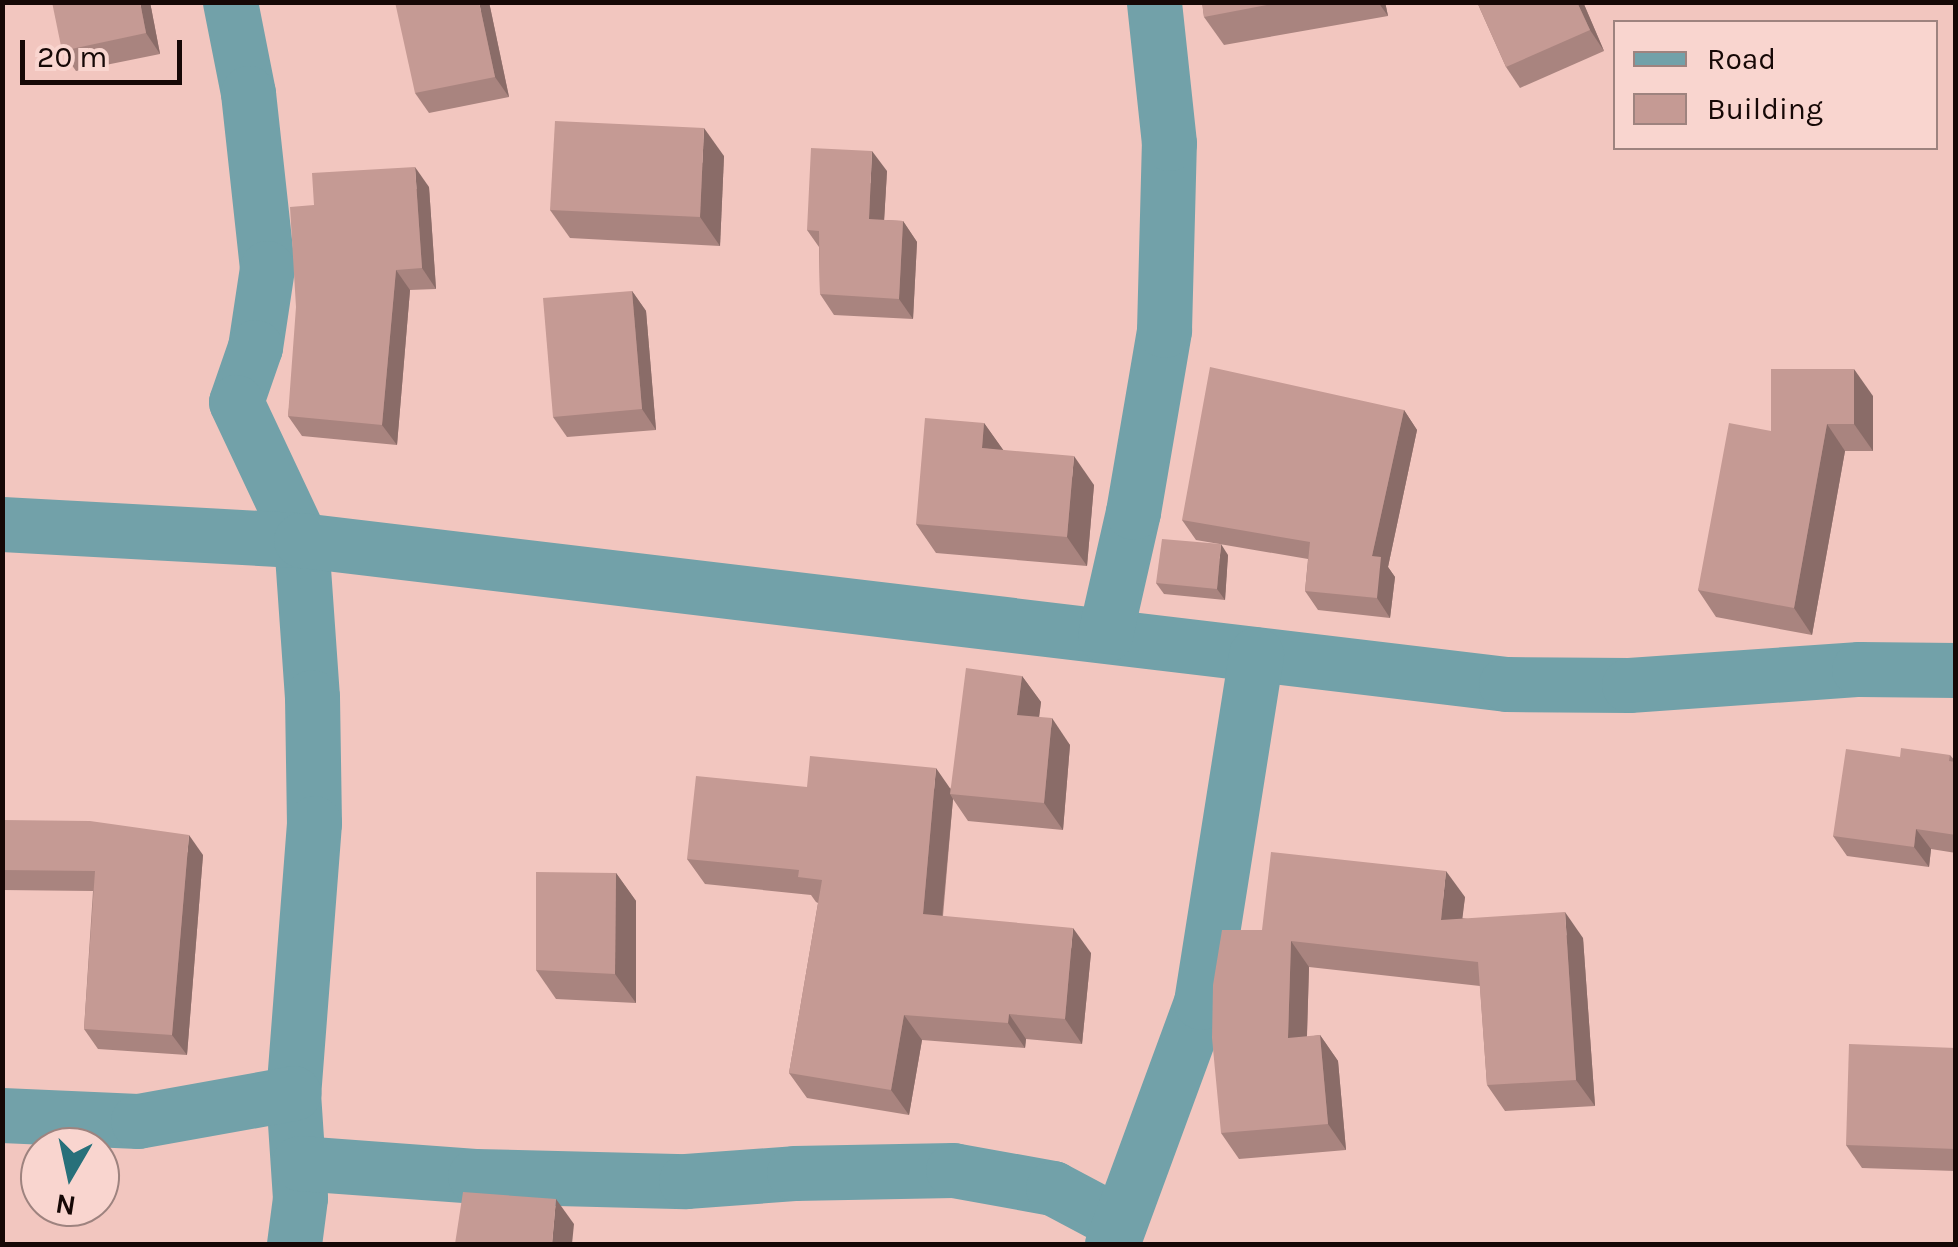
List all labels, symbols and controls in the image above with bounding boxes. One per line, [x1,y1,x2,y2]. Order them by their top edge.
scale bar [25,20,188,82]
legend [1613,20,1938,150]
text: 20 m [37,39,107,75]
text: Road [1707,41,1776,77]
text: Building [1707,91,1823,127]
north arrow [20,1127,120,1227]
text: N [53,1187,78,1223]

